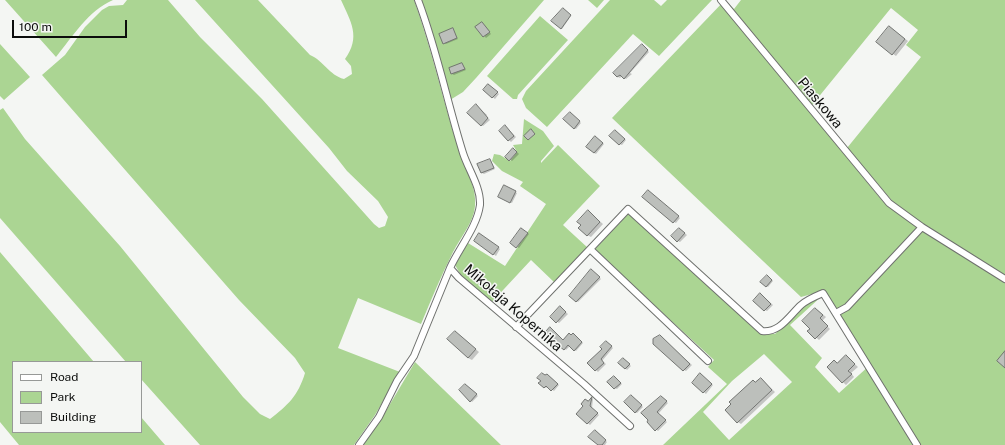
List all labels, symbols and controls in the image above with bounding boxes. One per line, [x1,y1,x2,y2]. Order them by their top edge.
scale bar [14,12,129,38]
text: 100 m [19,20,52,34]
street label: Piaskowa [794,74,846,132]
street label: Mikołaja Kopernika [460,261,566,355]
legend [12,361,142,433]
text: Road [50,370,78,384]
text: Park [50,390,76,404]
text: Building [50,410,96,424]

